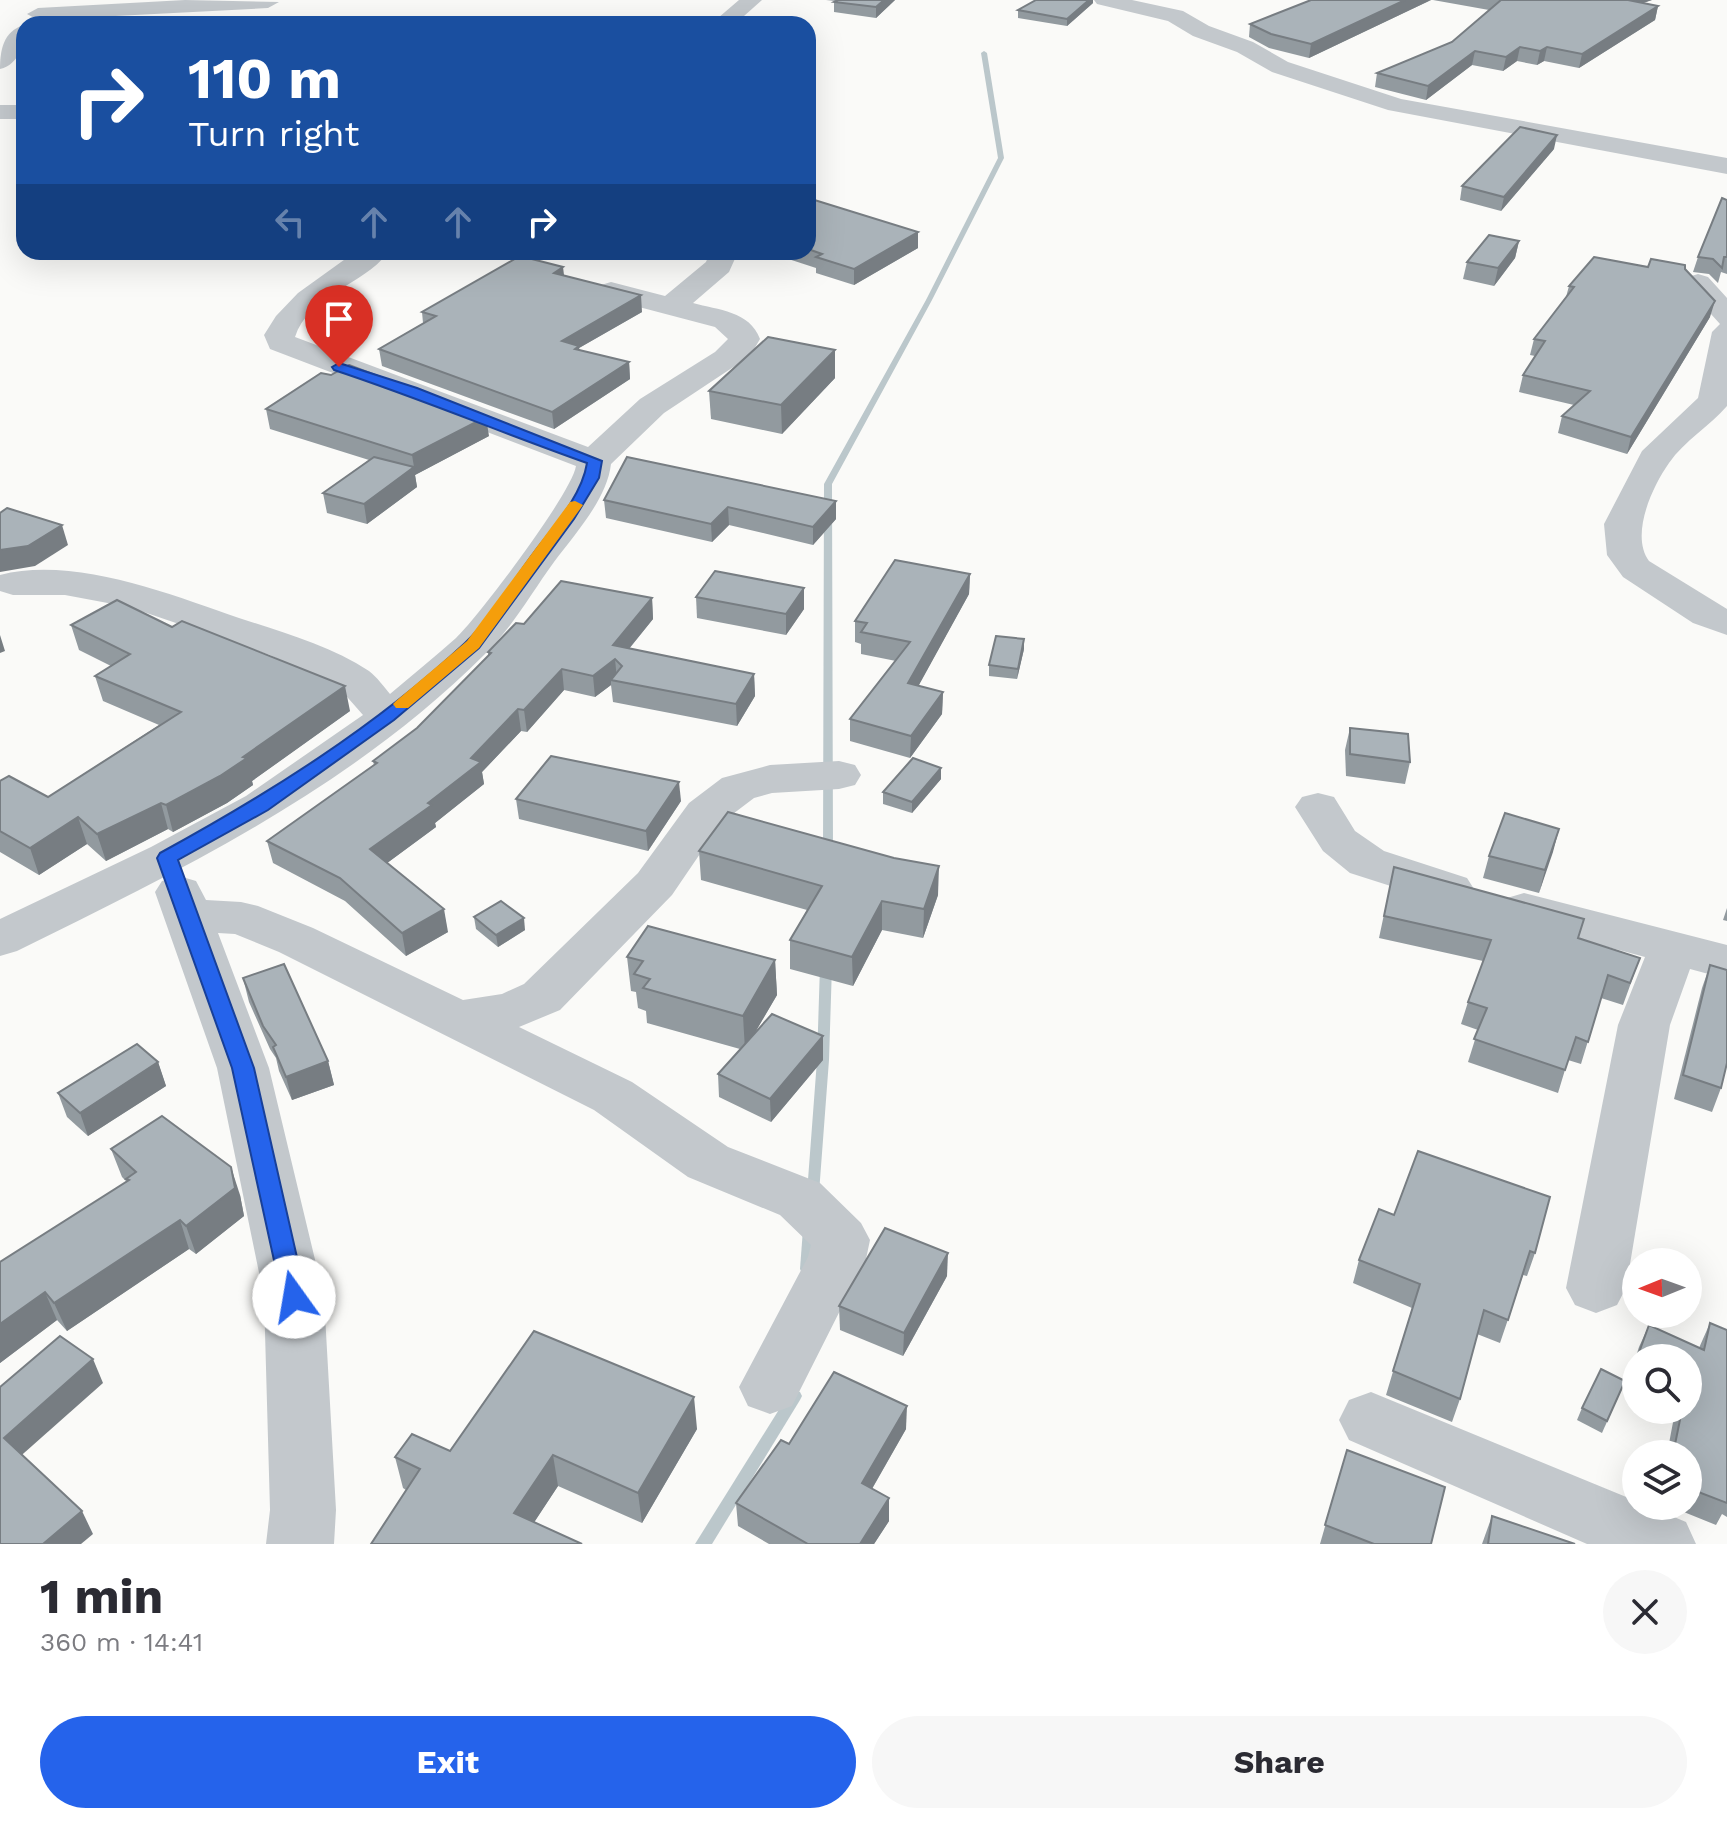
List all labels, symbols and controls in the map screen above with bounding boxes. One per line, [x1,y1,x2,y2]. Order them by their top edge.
text: 110 m [188,46,341,112]
icon: right [56,48,160,152]
text: Turn right [188,113,359,155]
icon: left [268,200,312,244]
icon: ahead [352,200,396,244]
icon: ahead [436,200,480,244]
icon: right [520,200,564,244]
pin [305,285,373,367]
icon: arrive [317,297,361,341]
north arrow [1622,1248,1702,1328]
map controls [1622,1248,1702,1520]
position arrow [252,1255,336,1339]
button: search [1622,1344,1702,1424]
button: layers [1622,1440,1702,1520]
text: 1 min [40,1568,163,1625]
button: close [1603,1570,1687,1654]
text: 360 m · 14:41 [40,1627,203,1657]
button: Exit [40,1716,856,1808]
button: Share [872,1716,1687,1808]

